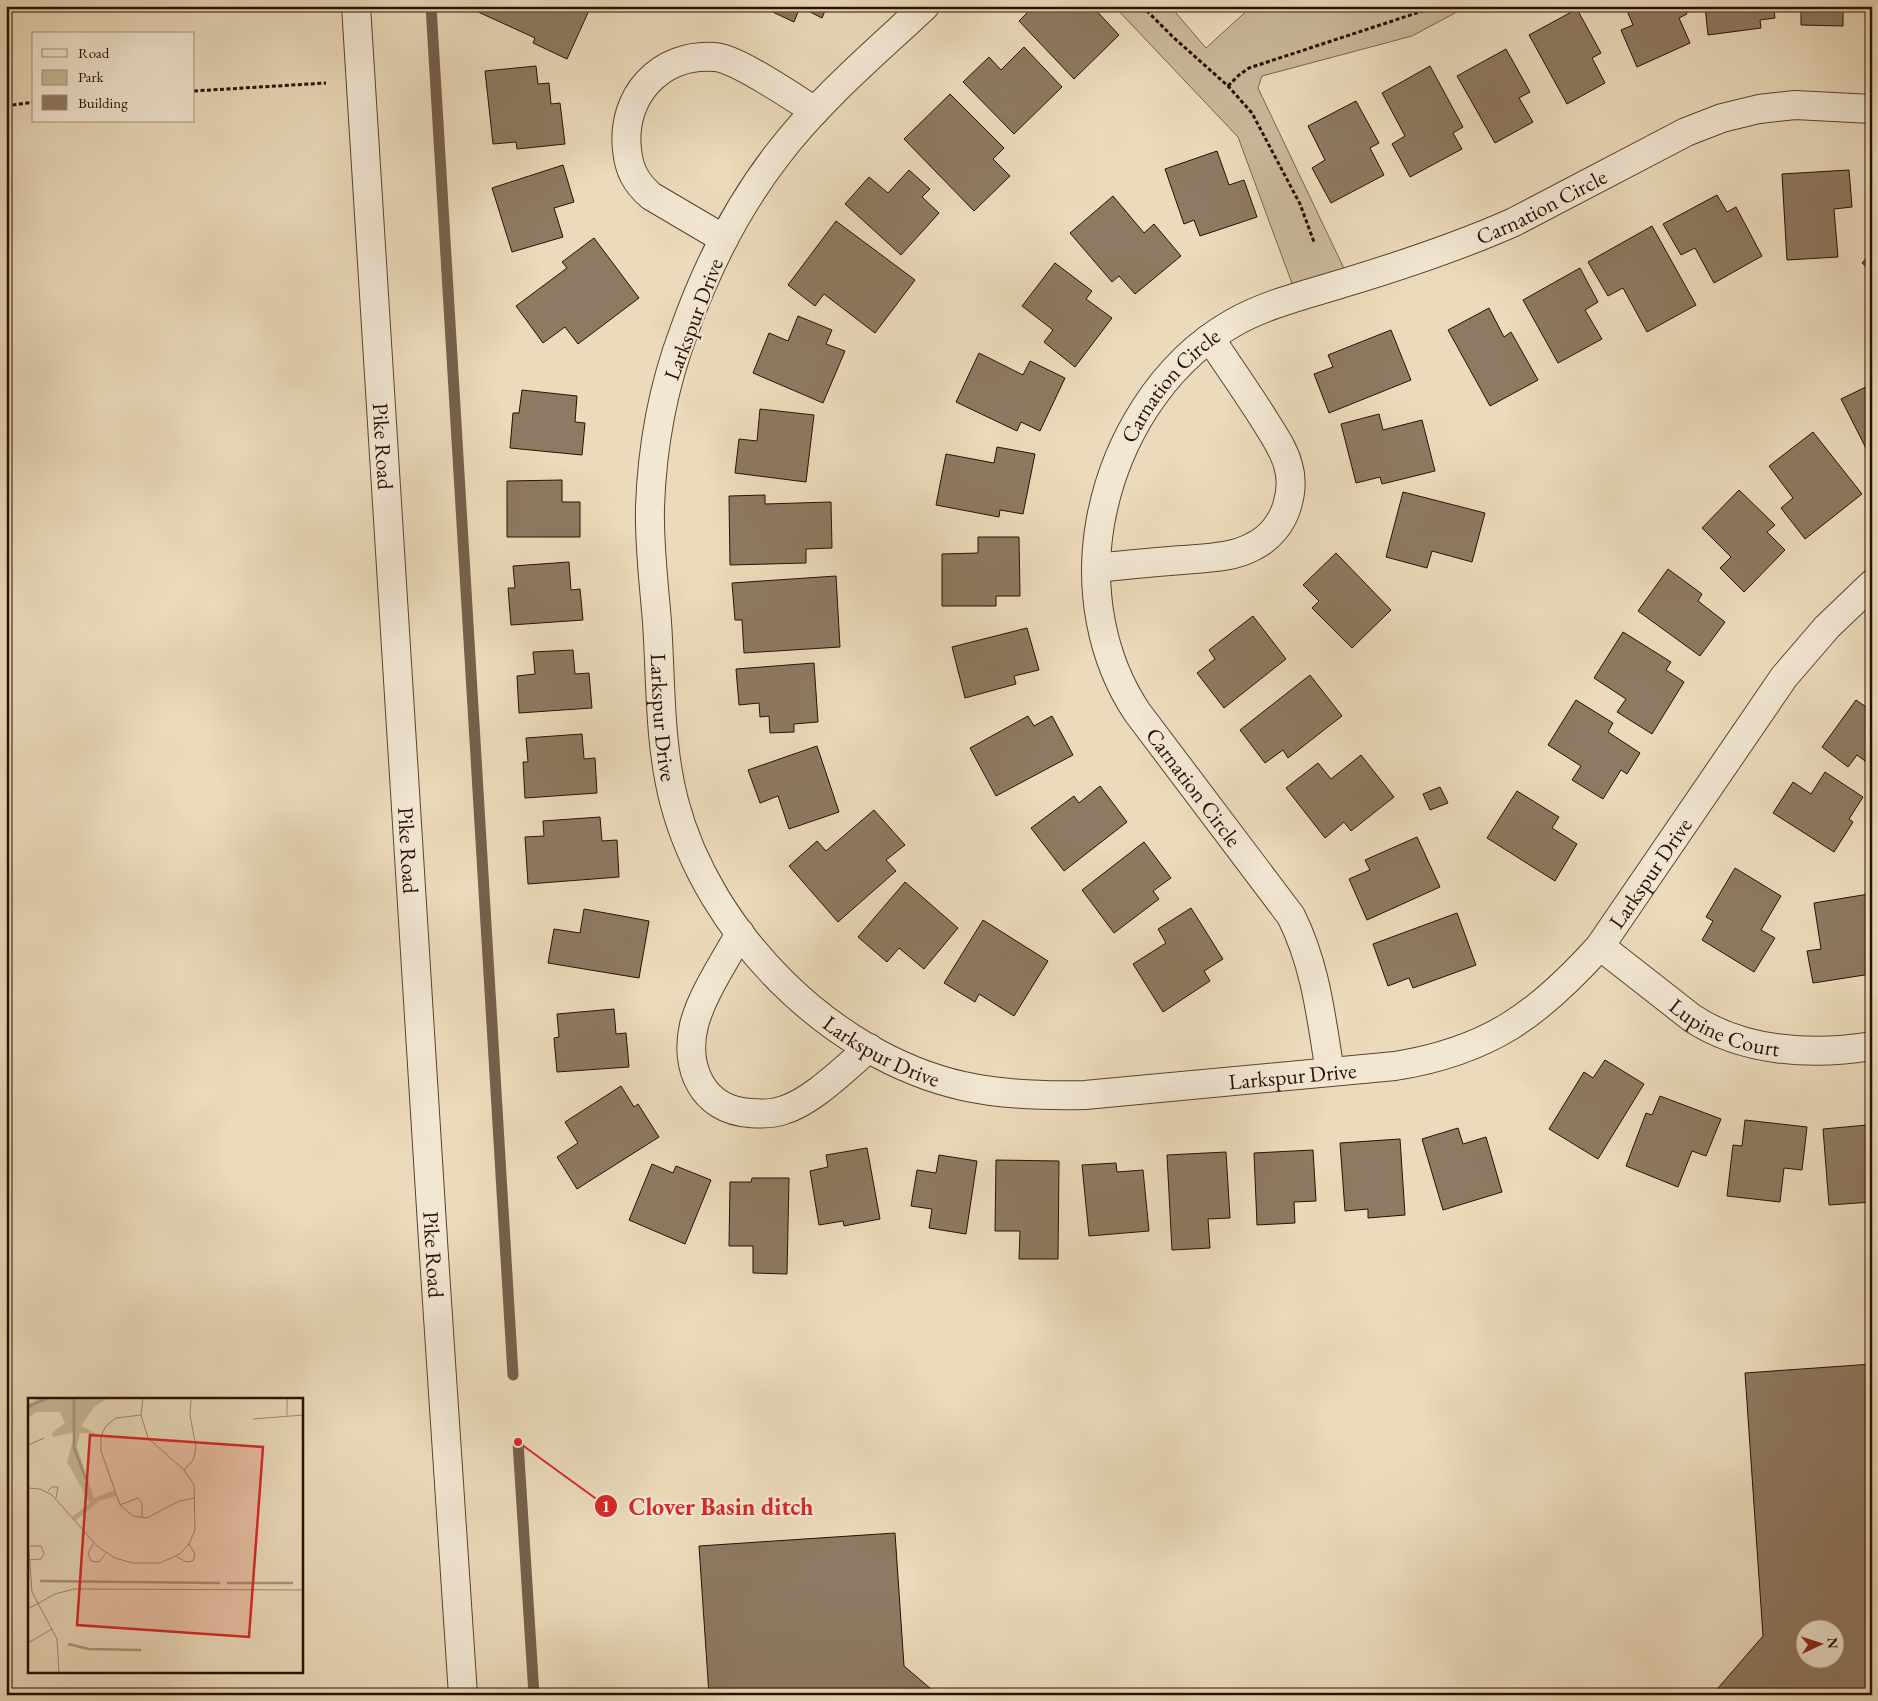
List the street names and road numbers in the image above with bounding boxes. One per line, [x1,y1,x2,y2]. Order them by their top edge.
street label: Carnation Circle [1472,162,1612,251]
street label: Larkspur Drive [657,254,730,384]
street label: Carnation Circle [1114,321,1226,448]
street label: Pike Road [366,402,400,491]
street label: Larkspur Drive [644,653,683,784]
street label: Carnation Circle [1139,722,1248,853]
street label: Pike Road [391,806,425,896]
street label: Larkspur Drive [1602,812,1699,934]
street label: Lupine Court [1663,992,1781,1063]
street label: Larkspur Drive [817,1009,944,1094]
street label: Larkspur Drive [1227,1056,1358,1097]
street label: Pike Road [416,1210,451,1300]

